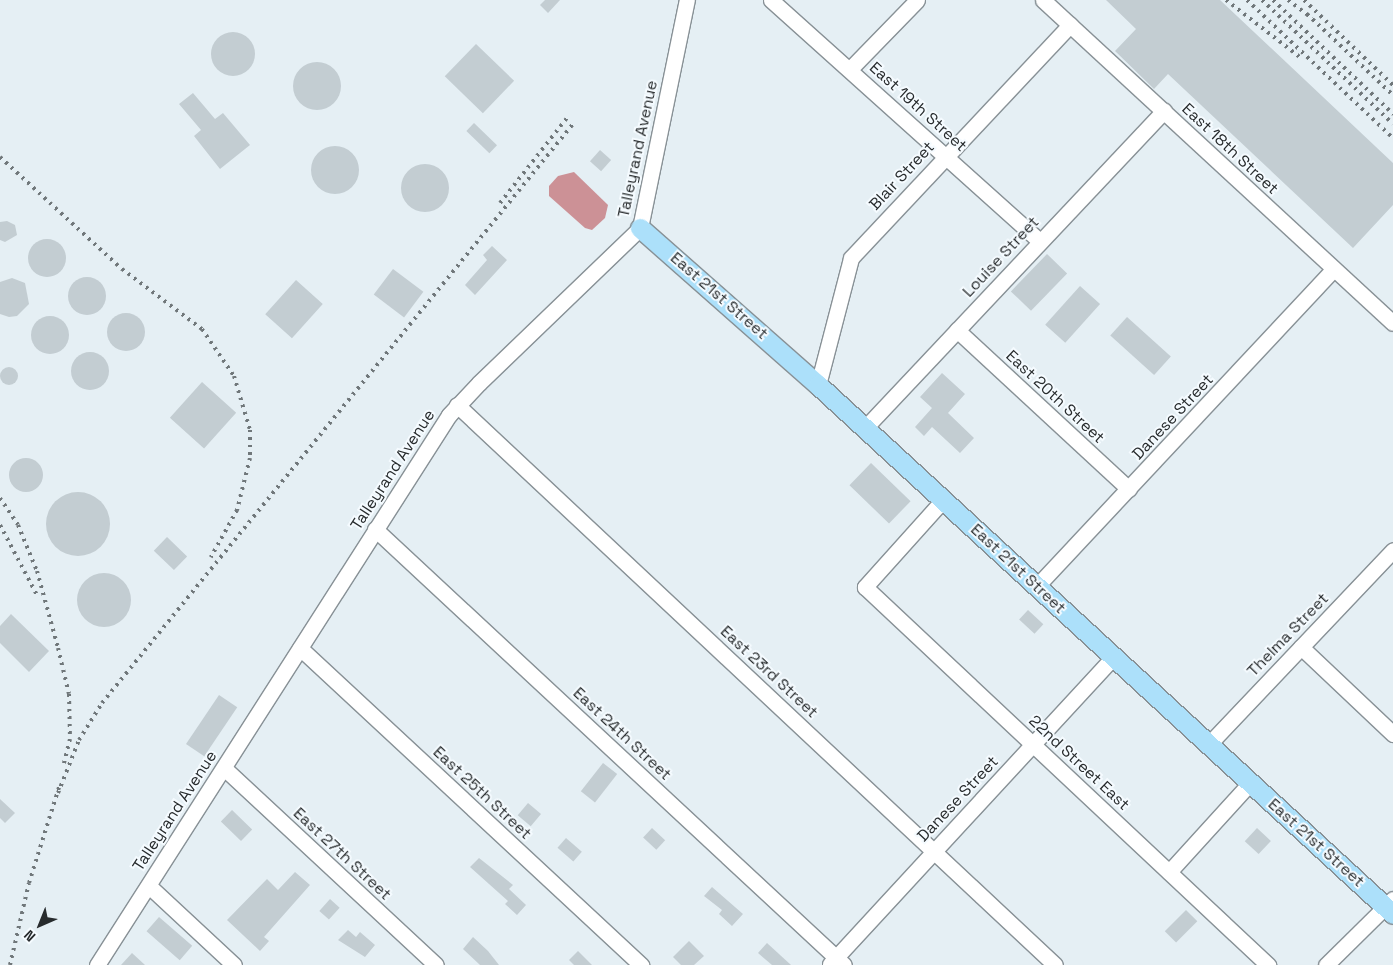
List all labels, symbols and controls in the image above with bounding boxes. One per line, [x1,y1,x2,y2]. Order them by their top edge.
street label: East 19th Street [865,58,971,156]
street label: Talleyrand Avenue [614,79,662,219]
street label: East 18th Street [1178,99,1282,199]
street label: Blair Street [865,138,939,214]
street label: Louise Street [959,213,1043,301]
street label: East 21st Street [666,248,772,344]
street label: East 20th Street [1002,346,1108,448]
street label: Danese Street [1128,370,1218,464]
street label: Talleyrand Avenue [347,406,439,534]
street label: East 21st Street [967,520,1069,618]
street label: Thelma Street [1243,589,1333,681]
street label: East 23rd Street [716,622,822,722]
street label: East 24th Street [569,684,675,784]
street label: 22nd Street East [1025,712,1133,814]
street label: East 25th Street [429,743,535,843]
street label: Talleyrand Avenue [129,747,221,875]
street label: Danese Street [913,752,1003,846]
street label: East 21st Street [1264,795,1368,891]
street label: East 27th Street [289,804,395,904]
north arrow [15,900,65,950]
text: N [20,926,39,946]

